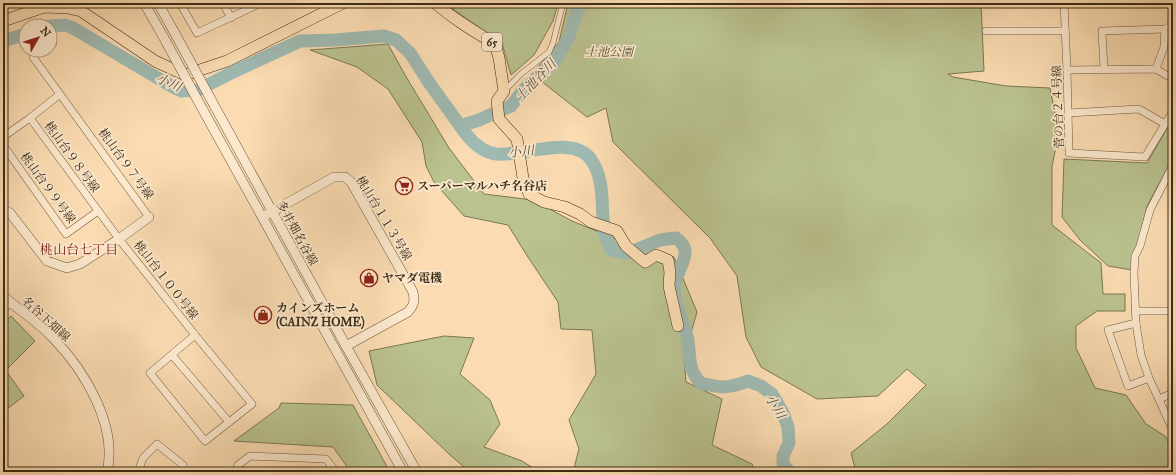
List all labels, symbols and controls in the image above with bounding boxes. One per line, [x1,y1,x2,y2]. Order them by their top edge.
north arrow [18,18,58,58]
text: N [37,24,54,40]
road number: 65 [482,33,502,51]
park label: 土池公園 [585,45,635,59]
water label: 土池谷川 [512,55,561,105]
street label: 菅の台２４号線 [1050,65,1066,149]
water label: 小川 [153,70,186,96]
street label: 桃山台９８号線 [42,119,102,195]
street label: 桃山台９７号線 [96,126,156,202]
water label: 小川 [507,142,537,161]
street label: 桃山台９９号線 [18,150,78,226]
street label: 桃山台１１３号線 [353,173,415,263]
supermarket icon: スーパーマルハチ名谷店 [394,176,414,196]
place label: スーパーマルハチ名谷店 [417,179,547,193]
street label: 多井畑名谷線 [273,198,321,268]
street label: 桃山台１００号線 [131,238,201,322]
district label: 桃山台七丁目 [40,242,118,258]
shop icon: ヤマダ電機 [359,268,379,288]
place label: ヤマダ電機 [382,271,442,285]
street label: 名谷下畑線 [19,294,73,344]
place label: カインズホーム (CAINZ HOME) [276,301,365,330]
shop icon: カインズホーム (CAINZ HOME) [253,305,273,325]
water label: 小川 [761,391,790,423]

